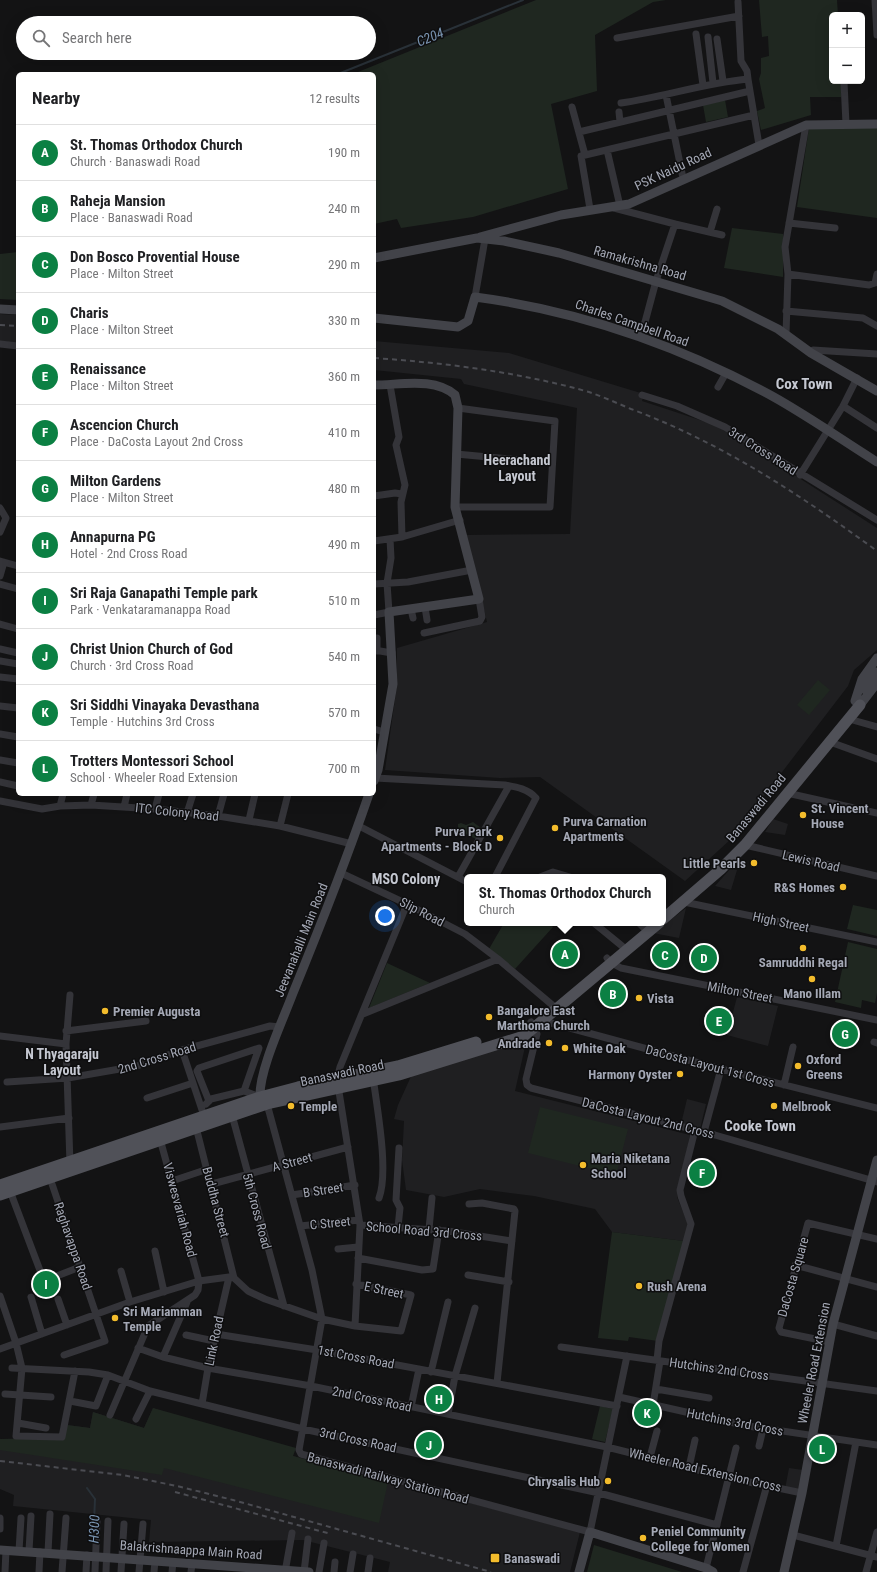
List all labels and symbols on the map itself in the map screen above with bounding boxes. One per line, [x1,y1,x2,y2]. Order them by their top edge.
water label: C204 [414,24,446,50]
street label: PSK Naidu Road [632,145,714,193]
street label: Ramakrishna Road [592,243,688,283]
street label: Charles Campbell Road [573,297,691,349]
district label: Cox Town [776,375,832,393]
street label: 3rd Cross Road [726,424,800,478]
district label: Heerachand Layout [484,452,550,484]
street label: Banaswadi Road [723,771,789,845]
street label: ITC Colony Road [134,800,220,824]
place label: St. Vincent House [811,801,869,831]
marker: St. Vincent House [798,810,808,820]
place label: Purva Carnation Apartments [563,814,647,844]
marker: Purva Carnation Apartments [550,823,560,833]
place label: Purva Park Apartments - Block D [381,824,493,854]
marker: Purva Park Apartments - Block D [495,833,505,843]
street label: Lewis Road [781,847,841,875]
place label: Little Pearls [683,856,746,871]
marker: Little Pearls [749,858,759,868]
district label: MSO Colony [372,871,441,887]
place label: R&S Homes [774,880,835,895]
street label: Jeevanahalli Main Road [271,881,331,999]
marker: R&S Homes [838,882,848,892]
street label: Slip Road [397,894,447,930]
your location [375,906,395,926]
street label: High Street [751,909,811,935]
pin: A [552,939,578,969]
pin: C [652,940,678,970]
pin: D [691,943,717,973]
marker: Samruddhi Regal [798,943,808,953]
place label: Samruddhi Regal [759,955,847,970]
marker: Mano Illam [807,974,817,984]
street label: Milton Street [706,978,774,1006]
pin: B [600,979,626,1009]
place label: Mano Illam [783,986,841,1001]
place label: Vista [647,991,674,1006]
marker: Vista [634,993,644,1003]
place label: Bangalore East Marthoma Church [497,1003,590,1033]
place label: Premier Augusta [113,1004,200,1019]
marker: Premier Augusta [100,1006,110,1016]
pin: E [706,1006,732,1036]
marker: Bangalore East Marthoma Church [484,1012,494,1022]
pin: G [832,1019,858,1049]
place label: Andrade [498,1036,541,1051]
marker: Andrade [544,1038,554,1048]
street label: 2nd Cross Road [116,1039,198,1077]
place label: White Oak [573,1041,627,1056]
street label: DaCosta Layout 1st Cross [644,1042,776,1090]
marker: White Oak [560,1043,570,1053]
district label: N Thyagaraju Layout [25,1046,99,1078]
place label: Oxford Greens [806,1052,843,1082]
street label: Banaswadi Road [299,1057,385,1089]
marker: Oxford Greens [793,1061,803,1071]
place label: Harmony Oyster [588,1067,673,1082]
marker: Harmony Oyster [675,1069,685,1079]
street label: DaCosta Layout 2nd Cross [580,1094,716,1142]
place label: Temple [299,1099,337,1114]
place label: Melbrook [782,1099,832,1114]
marker: Temple [286,1101,296,1111]
marker: Melbrook [769,1101,779,1111]
district label: Cooke Town [724,1117,796,1135]
street label: A Street [270,1149,314,1175]
place label: Maria Niketana School [591,1151,670,1181]
pin: F [689,1158,715,1188]
marker: Maria Niketana School [578,1160,588,1170]
street label: Viswesvariah Road [160,1161,200,1259]
street label: Buddha Street [199,1165,233,1239]
street label: 5th Cross Road [240,1171,274,1251]
street label: B Street [302,1179,344,1201]
street label: Raghavappa Road [51,1200,95,1292]
street label: C Street [309,1213,351,1233]
street label: School Road 3rd Cross [365,1218,483,1244]
street label: DaCosta Square [774,1235,812,1319]
pin: I [33,1269,59,1299]
street label: E Street [363,1279,405,1302]
place label: Rush Arena [647,1279,707,1294]
marker: Rush Arena [634,1281,644,1291]
street label: Wheeler Road Extension [795,1301,833,1425]
place label: Sri Mariamman Temple [123,1304,202,1334]
marker: Sri Mariamman Temple [110,1313,120,1323]
street label: Link Road [201,1315,227,1367]
street label: 1st Cross Road [316,1342,396,1372]
street label: Hutchins 2nd Cross [668,1355,770,1383]
street label: 2nd Cross Road [331,1383,413,1415]
pin: H [426,1384,452,1414]
pin: K [634,1398,660,1428]
street label: Hutchins 3rd Cross [685,1405,785,1439]
street label: 3rd Cross Road [318,1425,398,1455]
pin: J [416,1430,442,1460]
pin: L [809,1434,835,1464]
street label: Wheeler Road Extension Cross [627,1445,783,1495]
street label: Banaswadi Railway Station Road [306,1449,470,1507]
place label: Chrysalis Hub [528,1474,600,1489]
marker: Chrysalis Hub [603,1476,613,1486]
water label: H300 [86,1514,103,1544]
place label: Peniel Community College for Women [651,1524,750,1554]
marker: Peniel Community College for Women [638,1533,648,1543]
street label: Balakrishnaappa Main Road [119,1538,263,1562]
place label: Banaswadi [504,1551,560,1566]
marker: Banaswadi [489,1552,501,1564]

